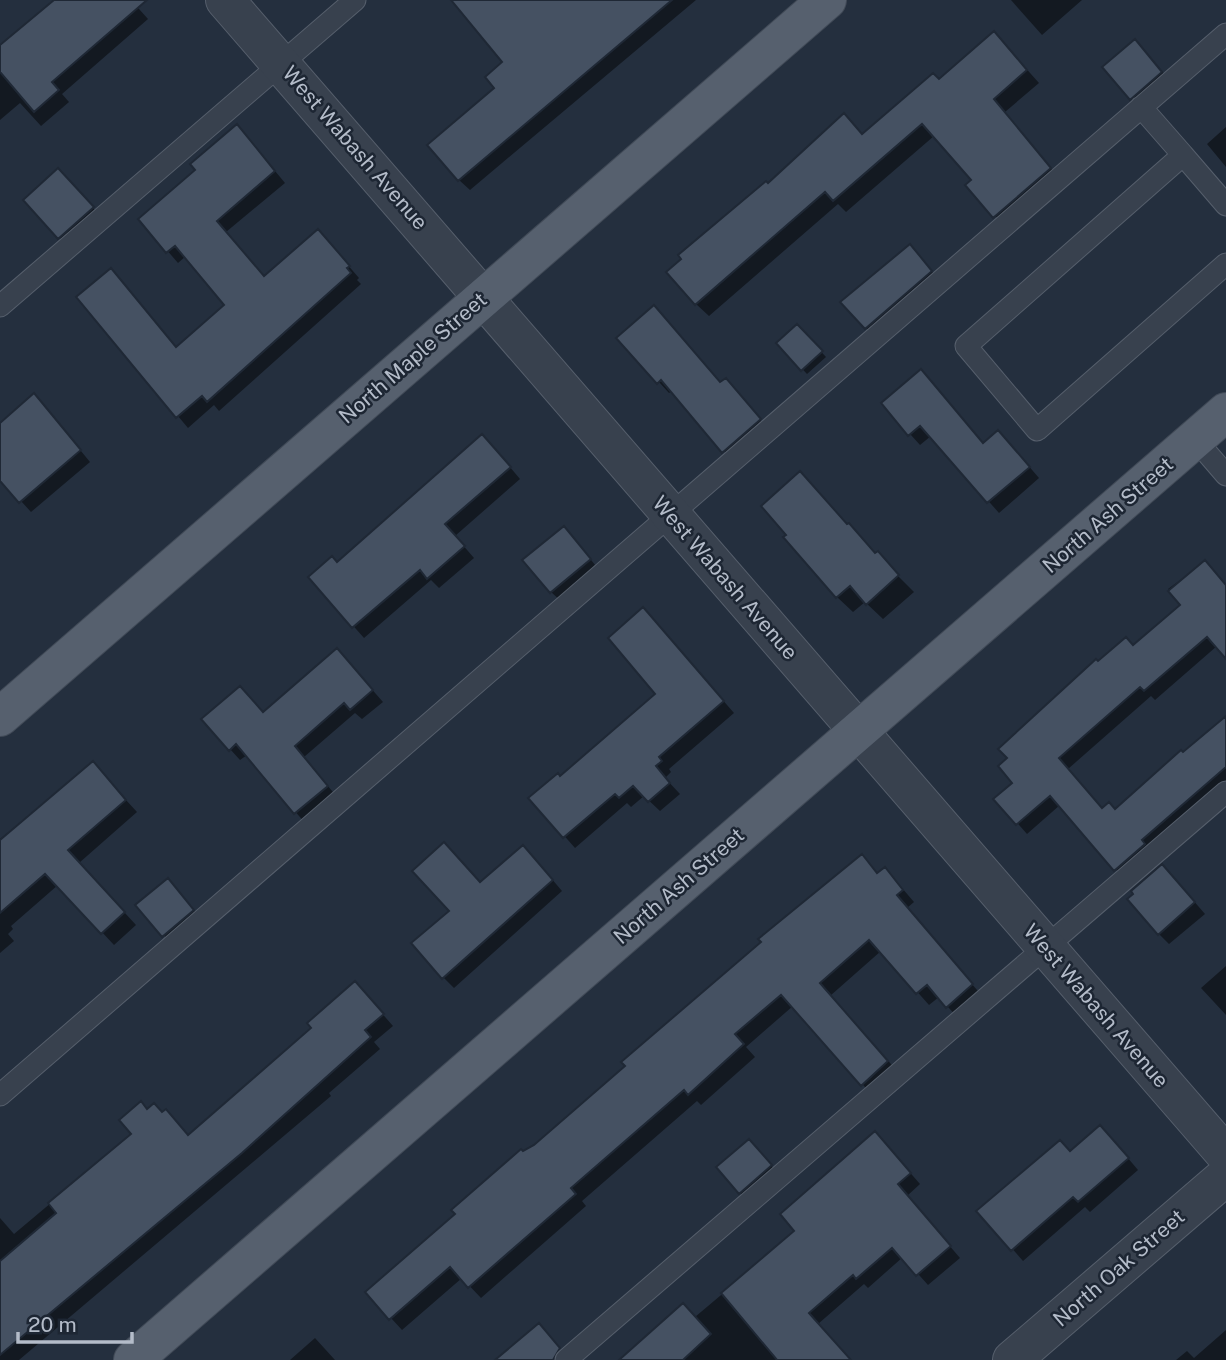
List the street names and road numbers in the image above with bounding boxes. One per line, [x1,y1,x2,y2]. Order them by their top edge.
street label: West Wabash Avenue [277,61,433,235]
street label: North Maple Street [334,287,492,429]
street label: North Ash Street [1037,451,1178,578]
street label: West Wabash Avenue [647,491,803,665]
street label: North Ash Street [608,822,749,949]
street label: West Wabash Avenue [1018,919,1174,1093]
street label: North Oak Street [1048,1204,1189,1331]

